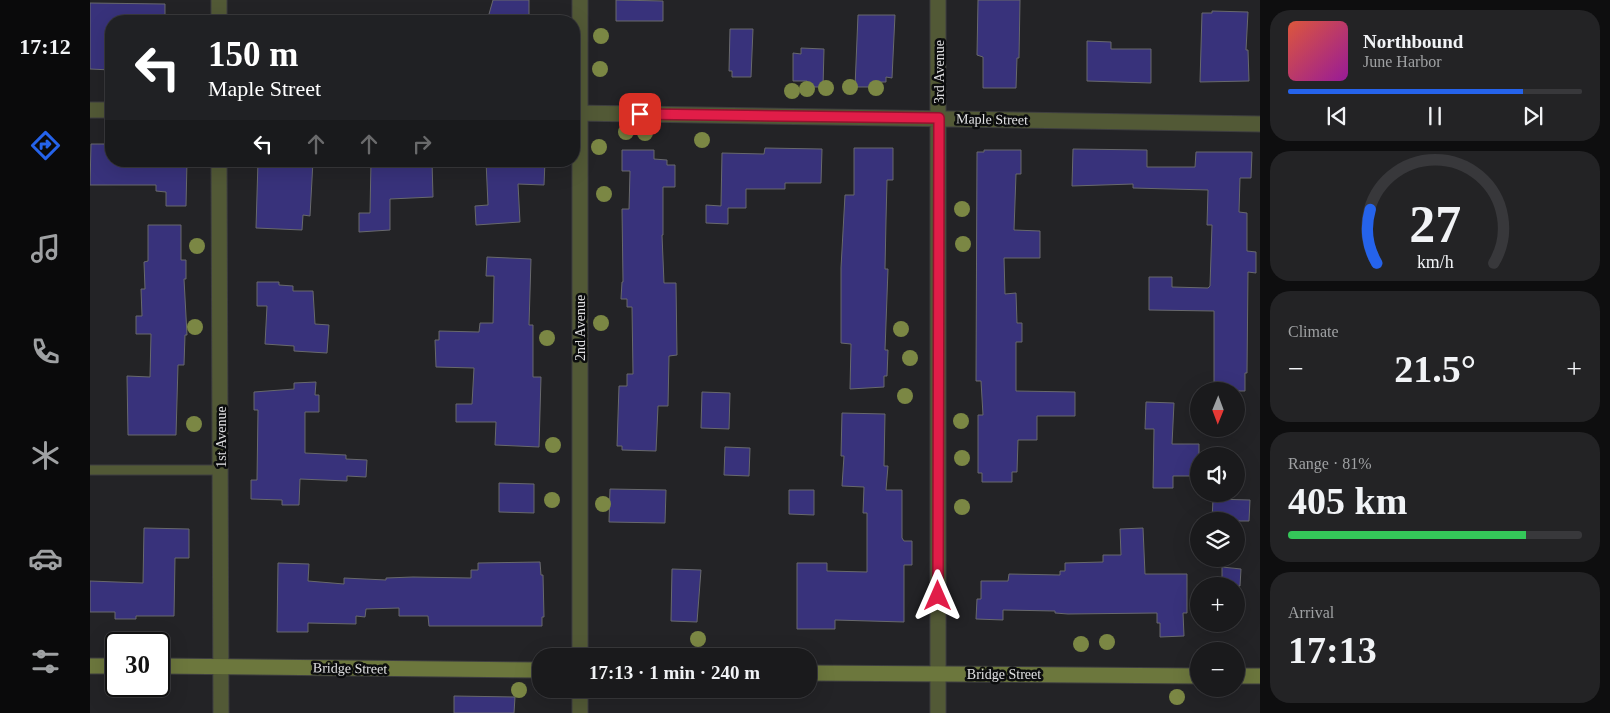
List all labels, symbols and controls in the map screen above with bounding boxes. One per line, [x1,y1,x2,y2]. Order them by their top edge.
text: Northbound [1363,31,1463,52]
text: 17:12 [19,34,71,59]
icon: left [125,35,190,100]
text: 150 m [208,35,298,74]
street label: 3rd Avenue [932,40,947,104]
text: June Harbor [1363,53,1442,70]
text: Maple Street [208,76,321,101]
pin [619,93,661,135]
icon: arrive [626,100,654,128]
icon: previous [1323,102,1351,130]
icon: pause [1421,102,1449,130]
icon: next [1519,102,1547,130]
street label: Maple Street [956,111,1028,128]
icon: directions [28,128,63,163]
icon: left [249,130,277,158]
icon: ahead [302,130,330,158]
icon: ahead [355,130,383,158]
icon: right [408,130,436,158]
text: 27 [1409,196,1461,253]
icon: music [28,231,63,266]
text: km/h [1417,252,1453,272]
street label: 2nd Avenue [573,295,588,361]
text: Climate [1288,323,1339,340]
icon: phone [28,334,63,369]
text: 21.5° [1394,348,1476,390]
text: − [1288,353,1304,384]
text: + [1566,353,1582,384]
north arrow [1190,382,1245,438]
map controls [1190,382,1245,697]
street label: 1st Avenue [214,406,229,468]
icon: climate [28,438,63,473]
button: sound [1190,447,1245,502]
text: Range · 81% [1288,455,1372,472]
text: 405 km [1288,480,1407,522]
button: layers [1190,512,1245,567]
icon: car [28,541,63,576]
position arrow [911,569,963,621]
button: + [1190,577,1245,632]
text: Arrival [1288,604,1334,621]
text: 17:13 [1288,629,1377,671]
speed limit sign: 30 [105,632,170,697]
button: − [1190,642,1245,697]
icon: filters [28,644,63,679]
street label: Bridge Street [313,660,387,677]
text: 17:13 · 1 min · 240 m [589,662,760,683]
street label: Bridge Street [967,667,1041,682]

